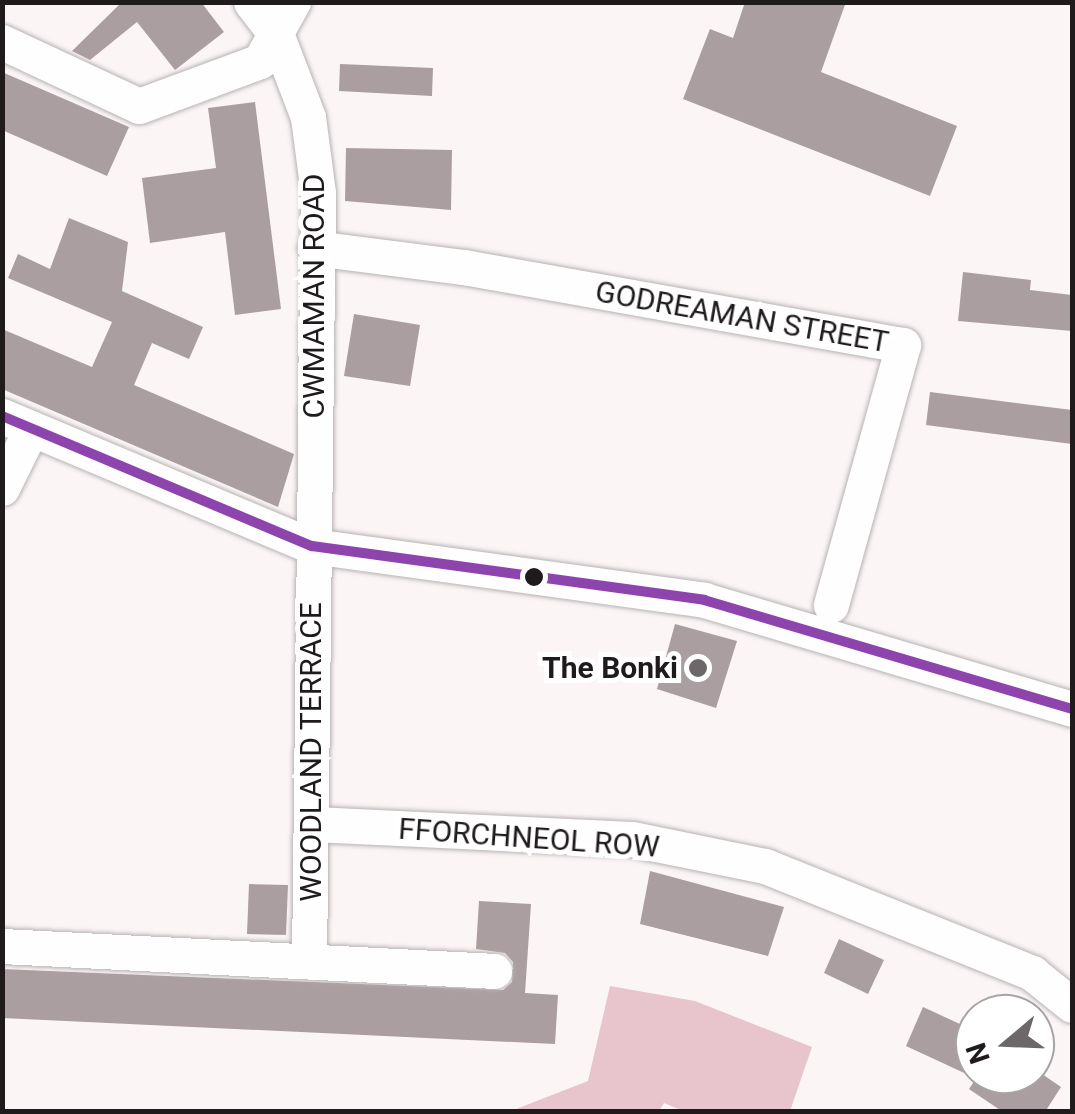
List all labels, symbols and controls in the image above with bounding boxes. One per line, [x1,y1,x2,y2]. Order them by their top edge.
street label: CWMAMAN ROAD [296,173,332,419]
street label: GODREAMAN STREET [593,273,891,361]
unlabelled marker [524,567,544,587]
street label: WOODLAND TERRACE [293,602,329,902]
place label: The Bonki [542,650,678,686]
marker: The Bonki [687,657,709,679]
street label: FFORCHNEOL ROW [397,811,661,865]
north arrow [955,994,1055,1094]
text: N [959,1039,997,1068]

